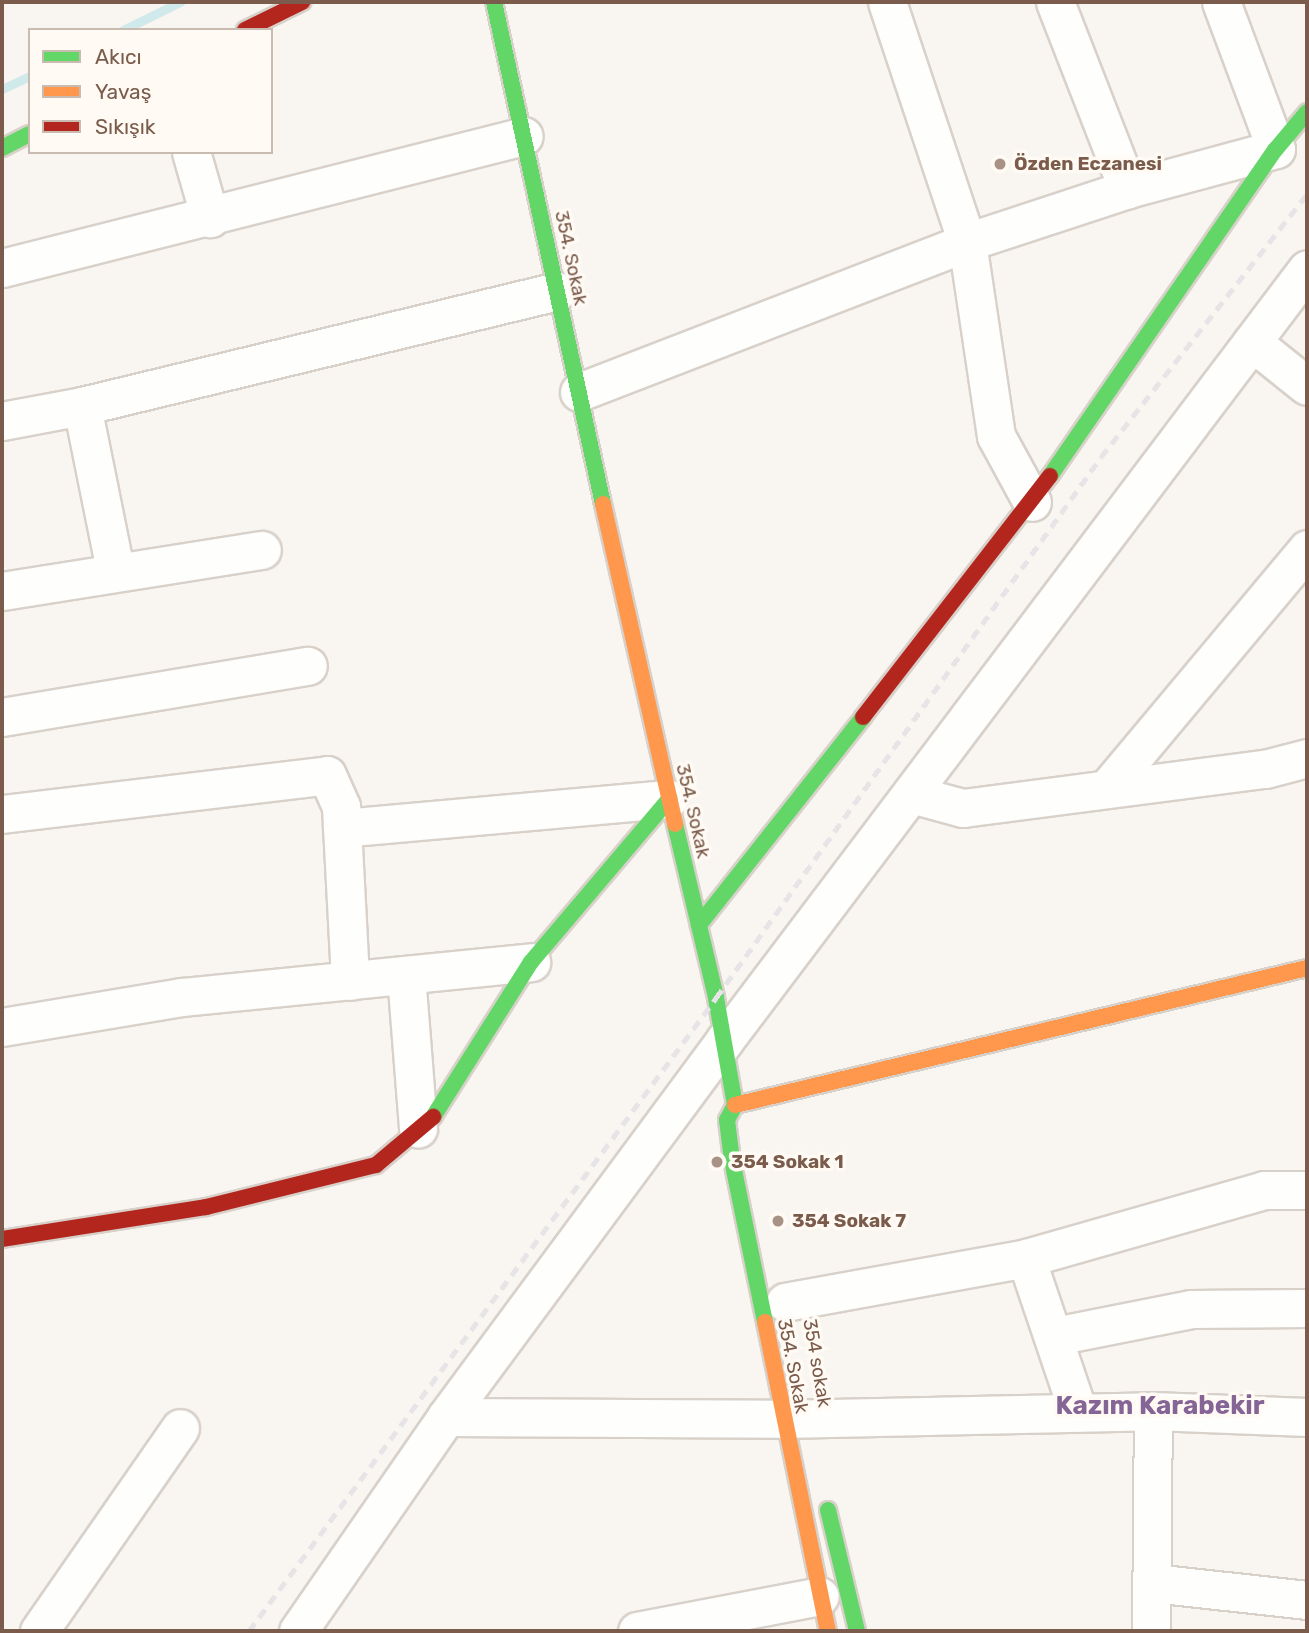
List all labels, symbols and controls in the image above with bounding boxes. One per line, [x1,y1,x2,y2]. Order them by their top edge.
legend [28,28,273,154]
text: Akıcı [95,44,142,69]
text: Yavaş [95,79,151,104]
text: Sıkışık [95,114,156,139]
place label: Özden Eczanesi [1014,153,1162,175]
marker: Özden Eczanesi [992,156,1008,172]
street label: 354. Sokak [550,209,592,307]
street label: 354. Sokak [671,762,715,860]
place label: 354 Sokak 1 [731,1151,844,1173]
marker: 354 Sokak 1 [709,1154,725,1170]
place label: 354 Sokak 7 [792,1210,906,1232]
marker: 354 Sokak 7 [770,1213,786,1229]
street label: 354. Sokak [773,1317,813,1415]
street label: 354 sokak [798,1317,836,1409]
district label: Kazım Karabekir [1055,1390,1265,1422]

